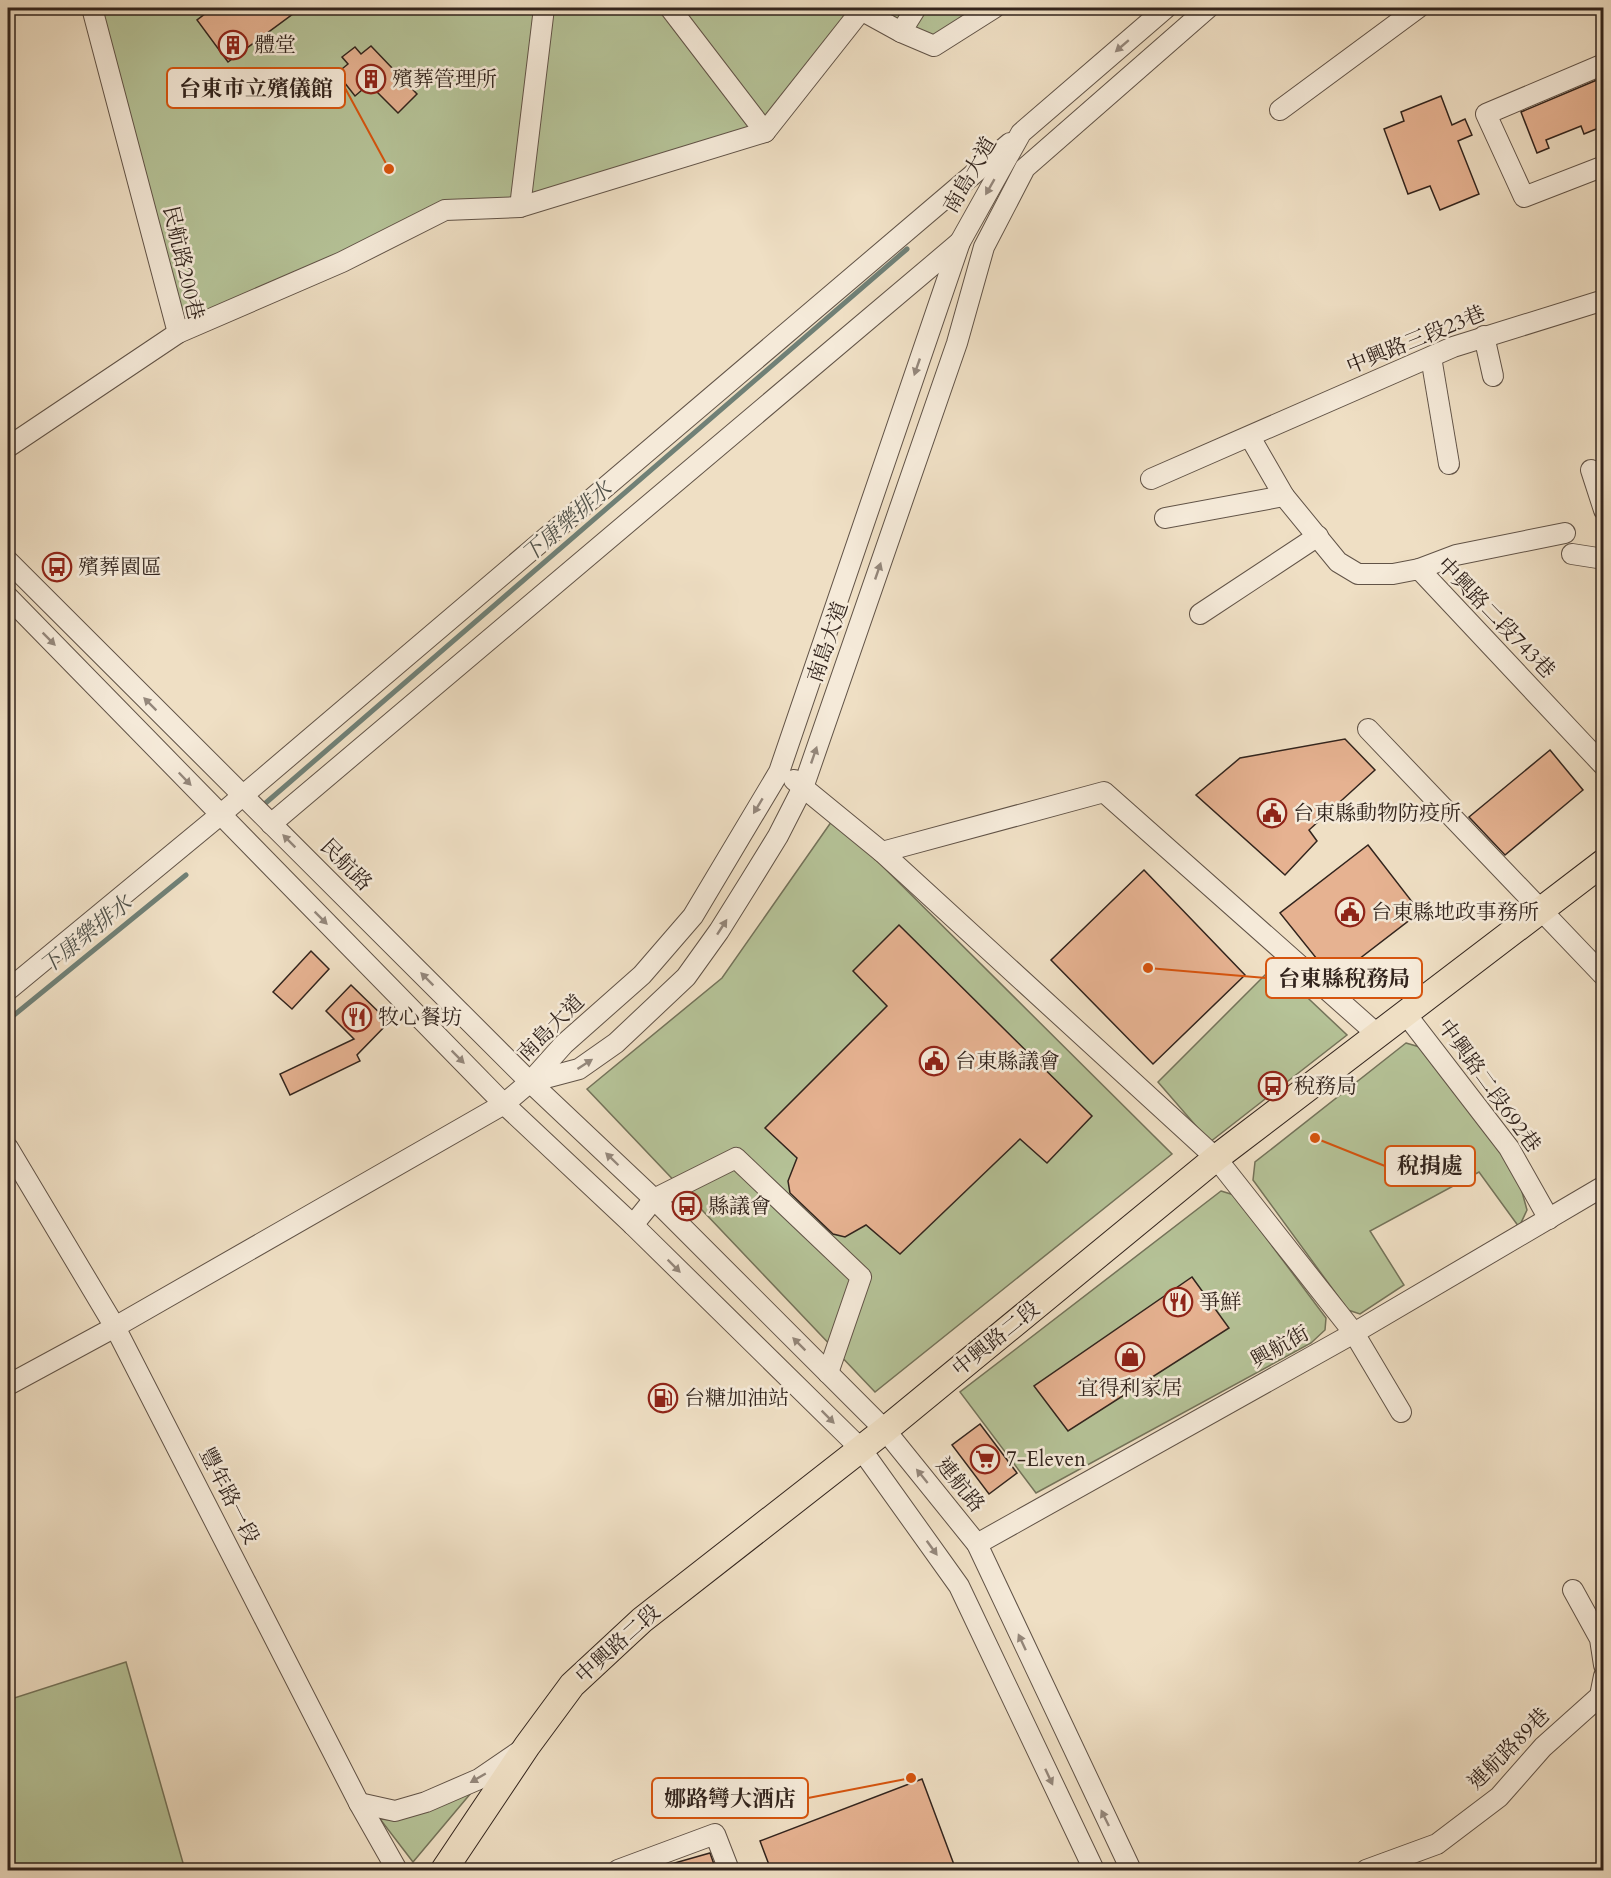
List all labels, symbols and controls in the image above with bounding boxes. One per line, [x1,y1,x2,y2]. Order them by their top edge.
building icon: 體堂 [217,29,249,61]
place label: 體堂 [254,31,296,60]
one-way arrow [1115,39,1130,52]
building icon: 殯葬管理所 [355,63,387,95]
place label: 殯葬管理所 [392,65,497,94]
callout: 台東市立殯儀館 [167,68,345,108]
text: 台東市立殯儀館 [179,74,333,104]
street label: 南島大道 [936,131,1004,219]
one-way arrow [985,179,996,195]
street label: 民航路200巷 [156,203,210,323]
street label: 中興路三段23巷 [1342,299,1490,381]
one-way arrow [912,358,922,376]
water label: 下康樂排水 [516,473,620,569]
bus stop icon: 殯葬園區 [41,551,73,583]
street label: 中興路二段743巷 [1431,551,1561,685]
place label: 殯葬園區 [78,553,162,582]
one-way arrow [873,562,883,580]
street label: 南島大道 [801,598,855,686]
one-way arrow [41,631,55,645]
one-way arrow [143,697,158,711]
one-way arrow [810,746,819,764]
one-way arrow [178,771,192,786]
public building icon: 台東縣動物防疫所 [1256,797,1288,829]
one-way arrow [753,798,764,814]
place label: 台東縣動物防疫所 [1293,799,1461,828]
street label: 民航路 [313,832,379,898]
one-way arrow [282,835,296,849]
water label: 下康樂排水 [34,887,140,981]
public building icon: 台東縣地政事務所 [1334,896,1366,928]
place label: 台東縣地政事務所 [1371,898,1539,927]
one-way arrow [314,911,328,926]
one-way arrow [716,919,727,935]
callout: 台東縣稅務局 [1266,958,1422,998]
text: 台東縣稅務局 [1278,964,1410,994]
one-way arrow [420,971,434,986]
street label: 南島大道 [511,988,591,1068]
restaurant icon: 牧心餐坊 [341,1001,373,1033]
place label: 牧心餐坊 [378,1003,462,1032]
street label: 中興路二段692巷 [1431,1013,1547,1159]
public building icon: 台東縣議會 [918,1045,950,1077]
place label: 台東縣議會 [955,1047,1060,1076]
one-way arrow [450,1050,464,1064]
one-way arrow [577,1058,594,1069]
bus stop icon: 稅務局 [1257,1070,1289,1102]
place label: 稅務局 [1294,1072,1357,1101]
callout: 稅捐處 [1385,1146,1475,1186]
text: 稅捐處 [1397,1151,1463,1181]
one-way arrow [604,1152,619,1166]
bus stop icon: 縣議會 [671,1190,703,1222]
place label: 縣議會 [708,1192,771,1221]
one-way arrow [667,1258,681,1272]
restaurant icon: 爭鮮 [1162,1286,1194,1318]
place label: 爭鮮 [1199,1288,1241,1317]
street label: 中興路二段 [946,1295,1046,1383]
street label: 興航街 [1245,1319,1315,1375]
one-way arrow [792,1337,807,1351]
shop icon: 宜得利家居 [1114,1341,1146,1373]
place label: 宜得利家居 [1078,1374,1183,1403]
fuel station icon: 台糖加油站 [647,1382,679,1414]
place label: 台糖加油站 [684,1384,789,1413]
one-way arrow [821,1410,835,1424]
street label: 豐年路一段 [192,1443,266,1549]
supermarket icon: 7-Eleven [969,1443,1001,1475]
place label: 7-Eleven [1006,1445,1086,1474]
street label: 連航路 [929,1451,991,1519]
one-way arrow [915,1468,928,1484]
one-way arrow [925,1541,937,1556]
street label: 中興路二段 [569,1598,667,1690]
one-way arrow [1017,1633,1026,1650]
street label: 連航路89巷 [1461,1701,1557,1797]
one-way arrow [1045,1769,1054,1786]
one-way arrow [469,1773,486,1783]
callout: 娜路彎大酒店 [652,1778,808,1818]
text: 娜路彎大酒店 [664,1784,796,1814]
one-way arrow [1101,1809,1110,1826]

